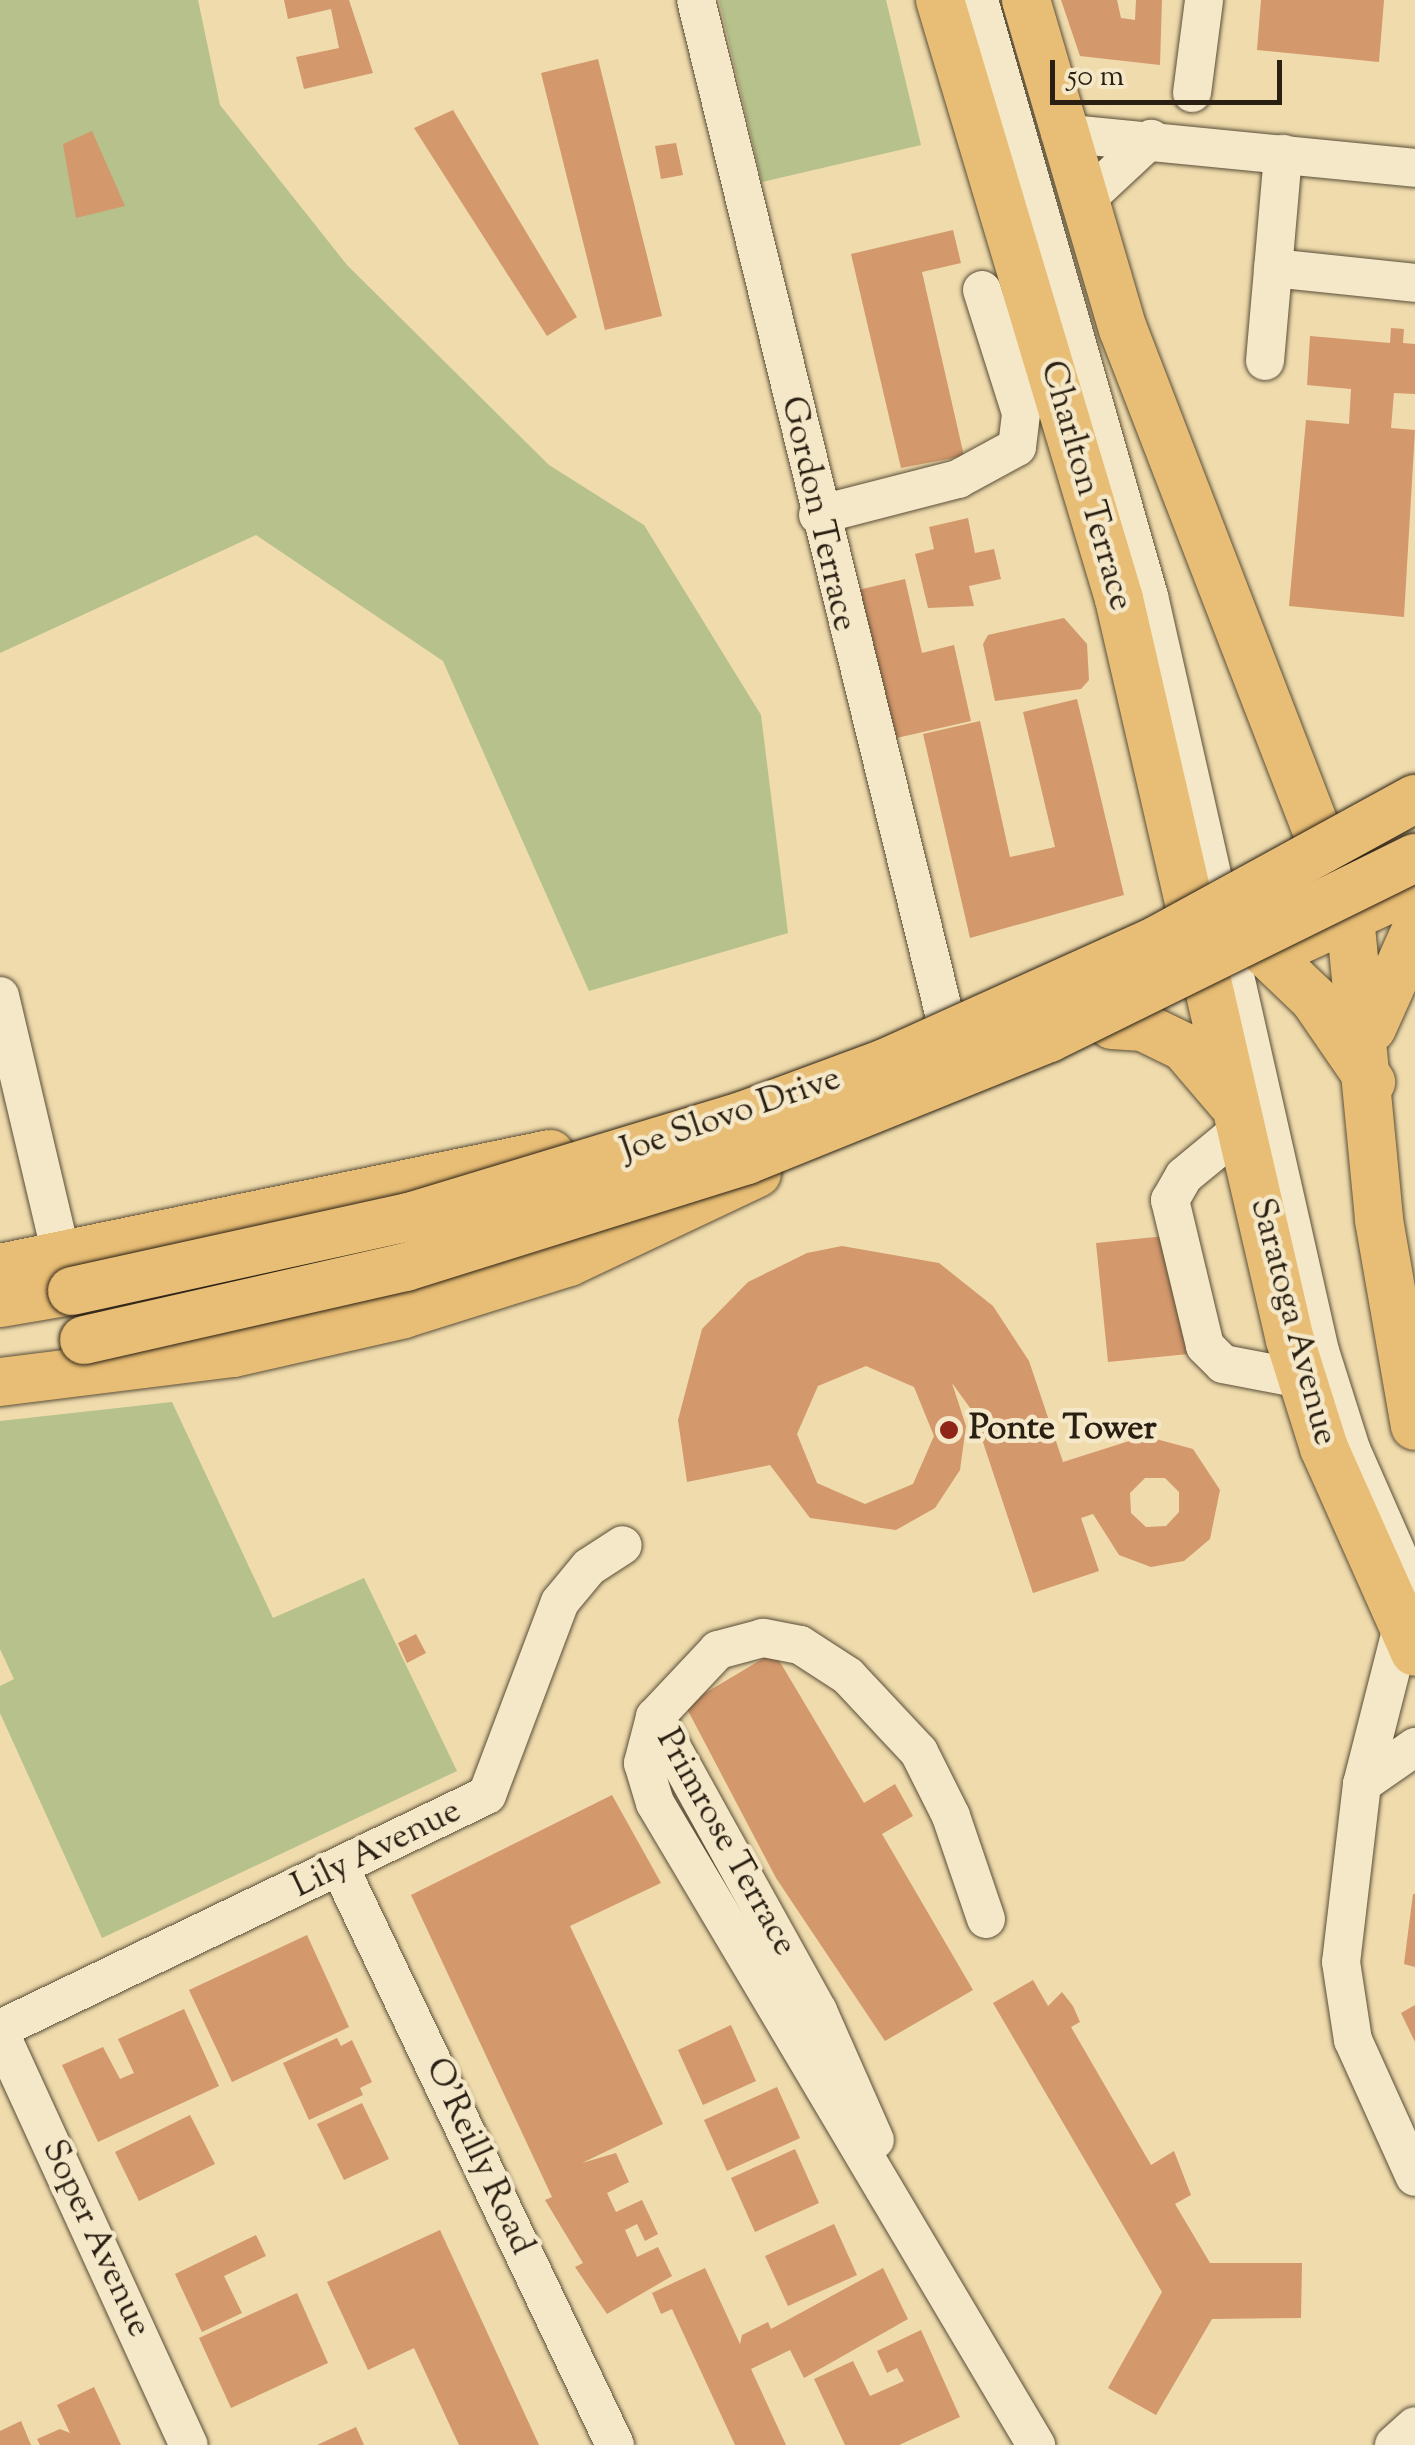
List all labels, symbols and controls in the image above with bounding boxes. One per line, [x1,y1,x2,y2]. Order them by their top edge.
scale bar [1055,40,1288,102]
text: 50 m [1067,56,1124,99]
street label: Charlton Terrace [1029,356,1141,616]
street label: Gordon Terrace [770,393,864,635]
street label: Joe Slovo Drive [616,1059,846,1173]
street label: Saratoga Avenue [1239,1194,1345,1450]
place label: Ponte Tower [969,1409,1157,1451]
marker: Ponte Tower [938,1419,960,1441]
street label: Primrose Terrace [645,1722,805,1964]
street label: Lily Avenue [286,1791,468,1909]
street label: O'Reilly Road [414,2052,542,2262]
street label: Soper Avenue [31,2134,159,2344]

